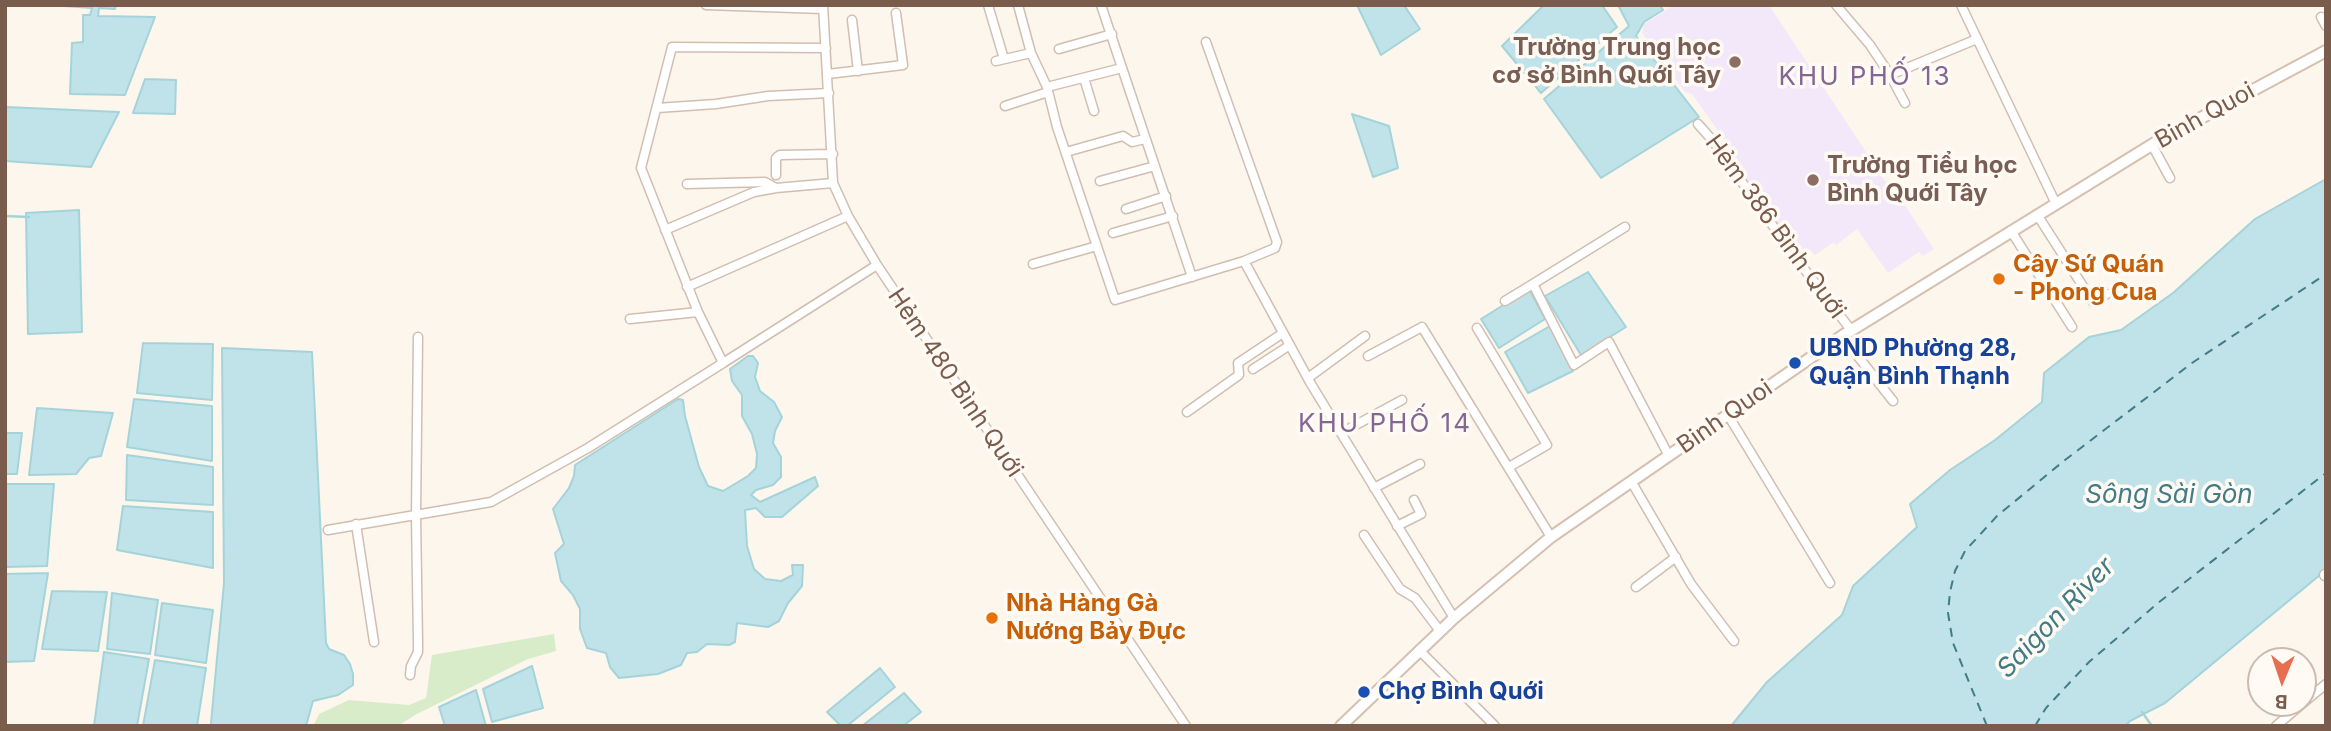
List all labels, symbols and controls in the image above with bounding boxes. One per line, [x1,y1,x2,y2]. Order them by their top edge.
place label: Trường Trung học cơ sở Bình Quới Tây [1492,34,1721,90]
marker: Trường Trung học cơ sở Bình Quới Tây [1727,54,1743,70]
district label: KHU PHỐ 13 [1780,61,1950,93]
street label: Binh Quoi [2150,77,2260,155]
street label: Hẻm 386 Bình Quới [1699,129,1851,325]
place label: Trường Tiểu học Bình Quới Tây [1827,152,2018,208]
marker: Trường Tiểu học Bình Quới Tây [1805,172,1821,188]
place label: Cây Sứ Quán - Phong Cua [2013,251,2164,307]
marker: Cây Sứ Quán - Phong Cua [1991,271,2007,287]
street label: Hẻm 480 Bình Quới [881,283,1029,483]
place label: UBND Phường 28, Quận Bình Thạnh [1809,335,2017,391]
marker: UBND Phường 28, Quận Bình Thạnh [1787,355,1803,371]
street label: Binh Quoi [1672,374,1778,460]
district label: KHU PHỐ 14 [1299,408,1471,440]
water label: Sông Sài Gòn [2085,479,2253,511]
water label: Saigon River [1991,551,2121,685]
place label: Nhà Hàng Gà Nướng Bảy Đực [1006,590,1186,646]
marker: Nhà Hàng Gà Nướng Bảy Đực [984,610,1000,626]
north arrow [2247,647,2317,717]
place label: Chợ Bình Quới [1378,678,1544,706]
marker: Chợ Bình Quới [1356,684,1372,700]
text: B [2275,690,2288,713]

